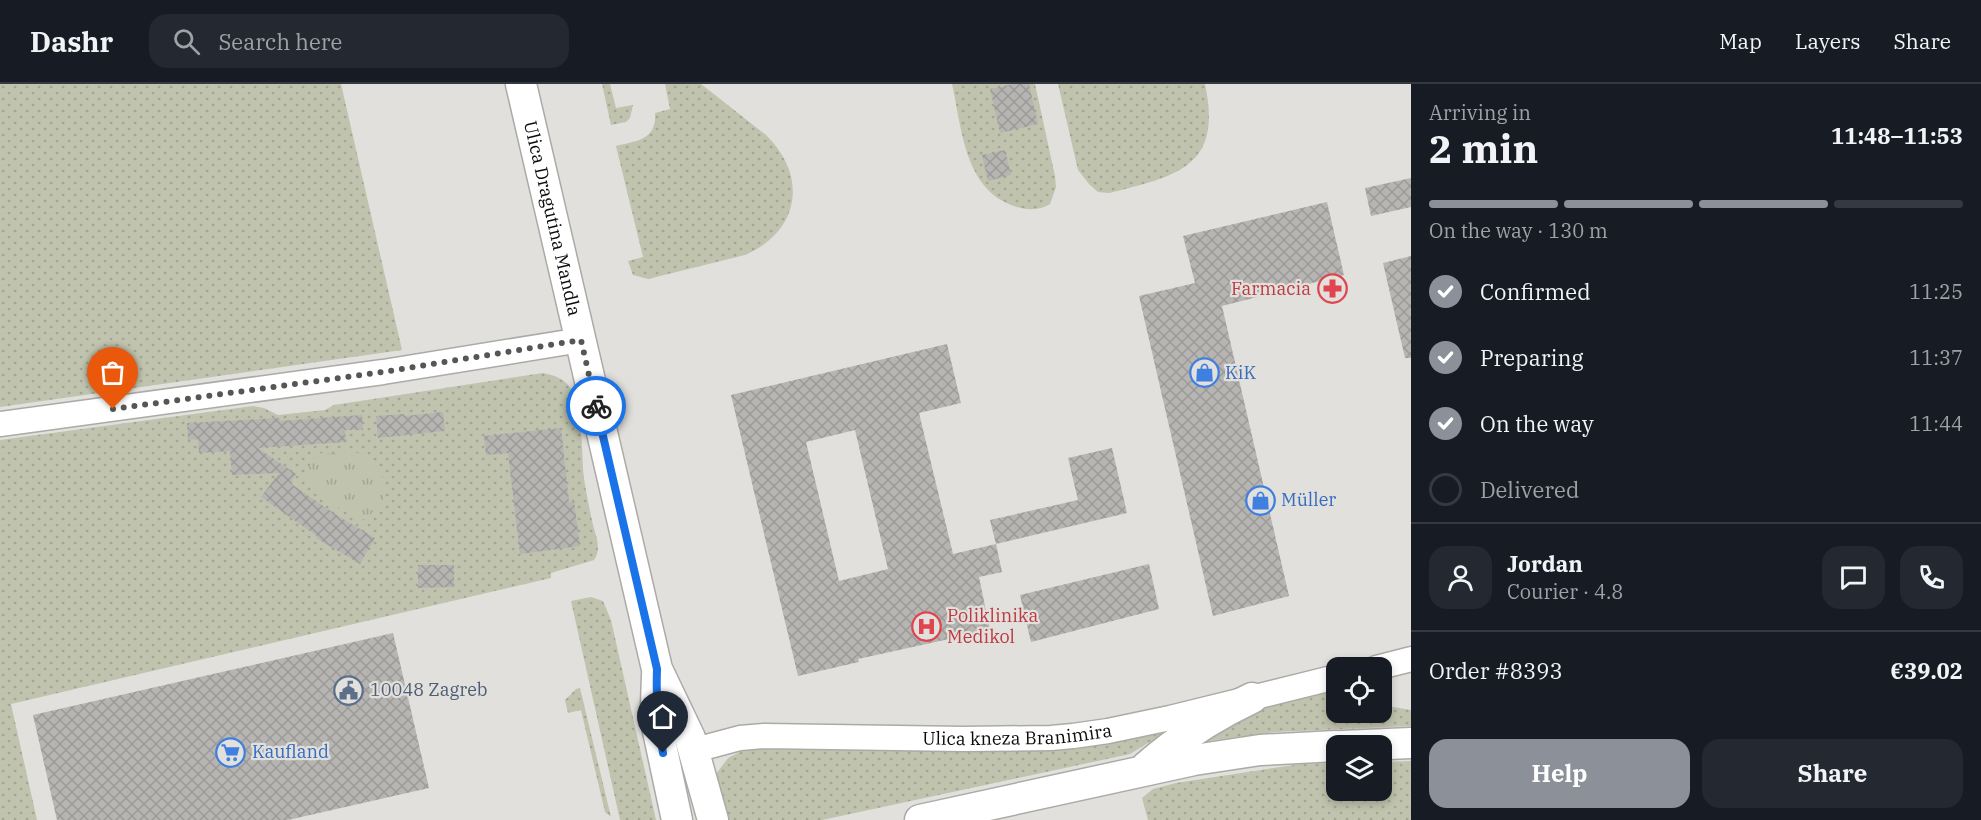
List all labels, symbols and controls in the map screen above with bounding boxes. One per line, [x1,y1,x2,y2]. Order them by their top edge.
search box [149,14,569,68]
text: Dashr [30,23,113,60]
icon: search [170,25,203,58]
text: Search here [218,27,342,56]
text: Map [1719,27,1762,55]
text: Layers [1795,27,1861,55]
text: Share [1894,27,1951,55]
text: Arriving in [1429,99,1531,126]
street label: Ulica Dragutina Mandla [519,118,587,318]
text: 11:48–11:53 [1831,121,1963,150]
text: 2 min [1429,123,1538,174]
text: On the way · 130 m [1429,217,1608,244]
pharmacy icon: Farmacia [1316,273,1348,305]
icon: check [1429,275,1462,308]
place label: Farmacia [1231,277,1311,300]
text: Confirmed [1480,277,1591,306]
text: 11:25 [1909,278,1963,305]
icon: check [1429,341,1462,374]
text: Preparing [1480,343,1584,372]
text: 11:37 [1909,344,1963,371]
pin [87,347,138,409]
icon: bag [96,356,129,389]
shop icon: KiK [1188,357,1220,389]
place label: KiK [1225,361,1256,384]
courier [566,376,626,436]
icon: bike [580,390,613,423]
icon: check [1429,407,1462,440]
text: On the way [1480,409,1594,438]
text: 11:44 [1909,410,1963,437]
text: Delivered [1480,475,1579,504]
shop icon: Müller [1244,484,1276,516]
place label: Müller [1281,488,1336,511]
button: person [1429,546,1492,609]
button: chat [1822,546,1885,609]
button: phone [1900,546,1963,609]
text: Jordan [1507,549,1583,578]
text: Courier · 4.8 [1507,578,1623,605]
place label: Poliklinika Medikol [947,604,1038,648]
hospital icon: Poliklinika Medikol [910,610,942,642]
text: Order #8393 [1429,656,1563,685]
text: €39.02 [1890,656,1963,685]
map controls [1326,657,1392,801]
button: locate [1326,657,1392,723]
public building icon: 10048 Zagreb [333,674,365,706]
place label: 10048 Zagreb [370,678,488,701]
pin [637,691,688,753]
icon: home [646,700,679,733]
street label: Ulica kneza Branimira [922,719,1114,750]
button: layers [1326,735,1392,801]
supermarket icon: Kaufland [215,736,247,768]
button: Help [1429,739,1690,808]
button: Share [1702,739,1963,808]
place label: Kaufland [252,740,329,763]

